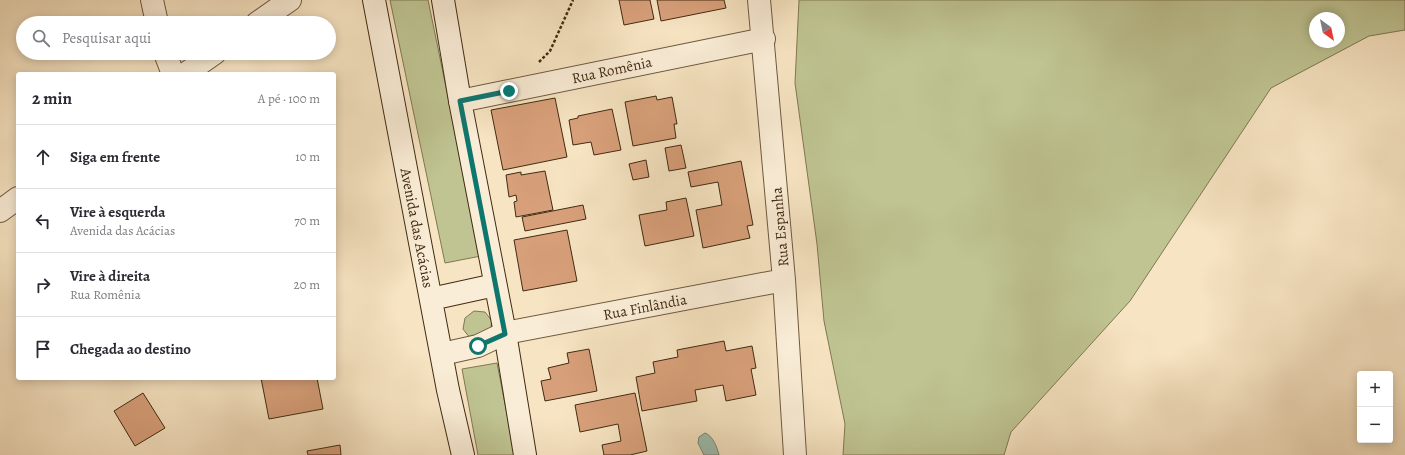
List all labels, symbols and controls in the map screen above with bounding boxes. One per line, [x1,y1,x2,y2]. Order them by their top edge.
north arrow [1309,12,1345,48]
search box [16,16,336,60]
icon: search [30,27,52,49]
text: Pesquisar aqui [62,28,151,48]
street label: Rua Romênia [570,52,654,88]
route end [500,82,518,100]
text: 2 min [32,87,72,110]
text: A pé · 100 m [258,90,320,107]
icon: ahead [32,146,54,168]
text: Siga em frente [70,147,160,167]
text: 10 m [295,148,320,165]
street label: Avenida das Acácias [395,165,438,290]
street label: Rua Espanha [767,186,793,268]
text: Vire à esquerda [70,202,166,222]
icon: left [32,210,54,232]
text: 70 m [294,212,320,229]
text: Avenida das Acácias [70,222,175,239]
text: Vire à direita [70,266,150,286]
icon: right [32,274,54,296]
text: 20 m [294,276,320,293]
text: Rua Romênia [70,286,141,303]
street label: Rua Finlândia [601,289,689,325]
route start [469,337,487,355]
icon: arrive [32,338,54,360]
text: Chegada ao destino [70,339,191,359]
map controls [1357,371,1393,443]
button: + [1357,371,1393,407]
button: − [1357,407,1393,443]

